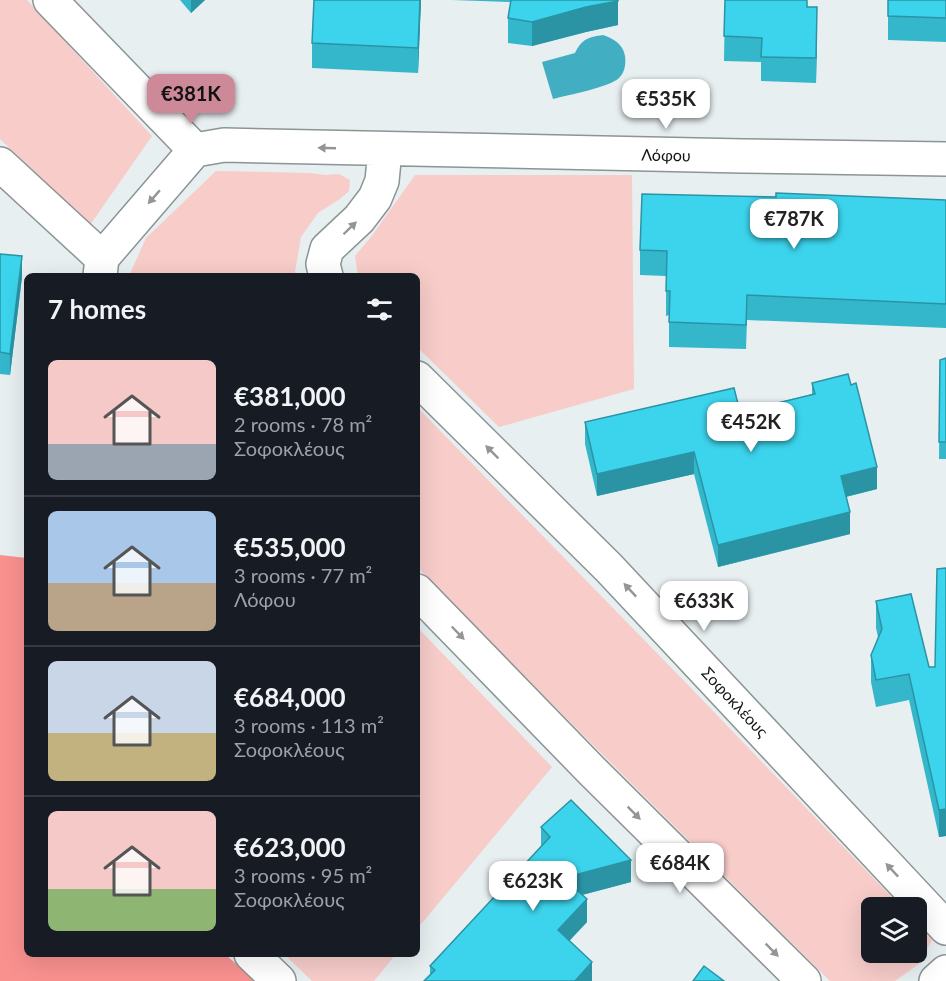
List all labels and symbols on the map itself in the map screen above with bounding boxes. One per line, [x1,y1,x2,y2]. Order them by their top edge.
pin: €381K [149,74,233,125]
pin: €535K [624,79,708,130]
one-way arrow [317,143,336,153]
street label: Λόφου [641,145,691,164]
one-way arrow [148,189,161,204]
pin: €787K [752,199,836,250]
one-way arrow [342,222,356,236]
pin: €452K [709,402,793,453]
one-way arrow [484,445,499,459]
pin: €633K [662,581,746,632]
one-way arrow [623,583,637,597]
one-way arrow [450,625,464,639]
street label: Σοφοκλέους [698,663,773,741]
one-way arrow [626,805,640,819]
pin: €684K [638,843,722,894]
pin: €623K [491,861,575,912]
one-way arrow [886,863,899,878]
one-way arrow [765,943,780,957]

